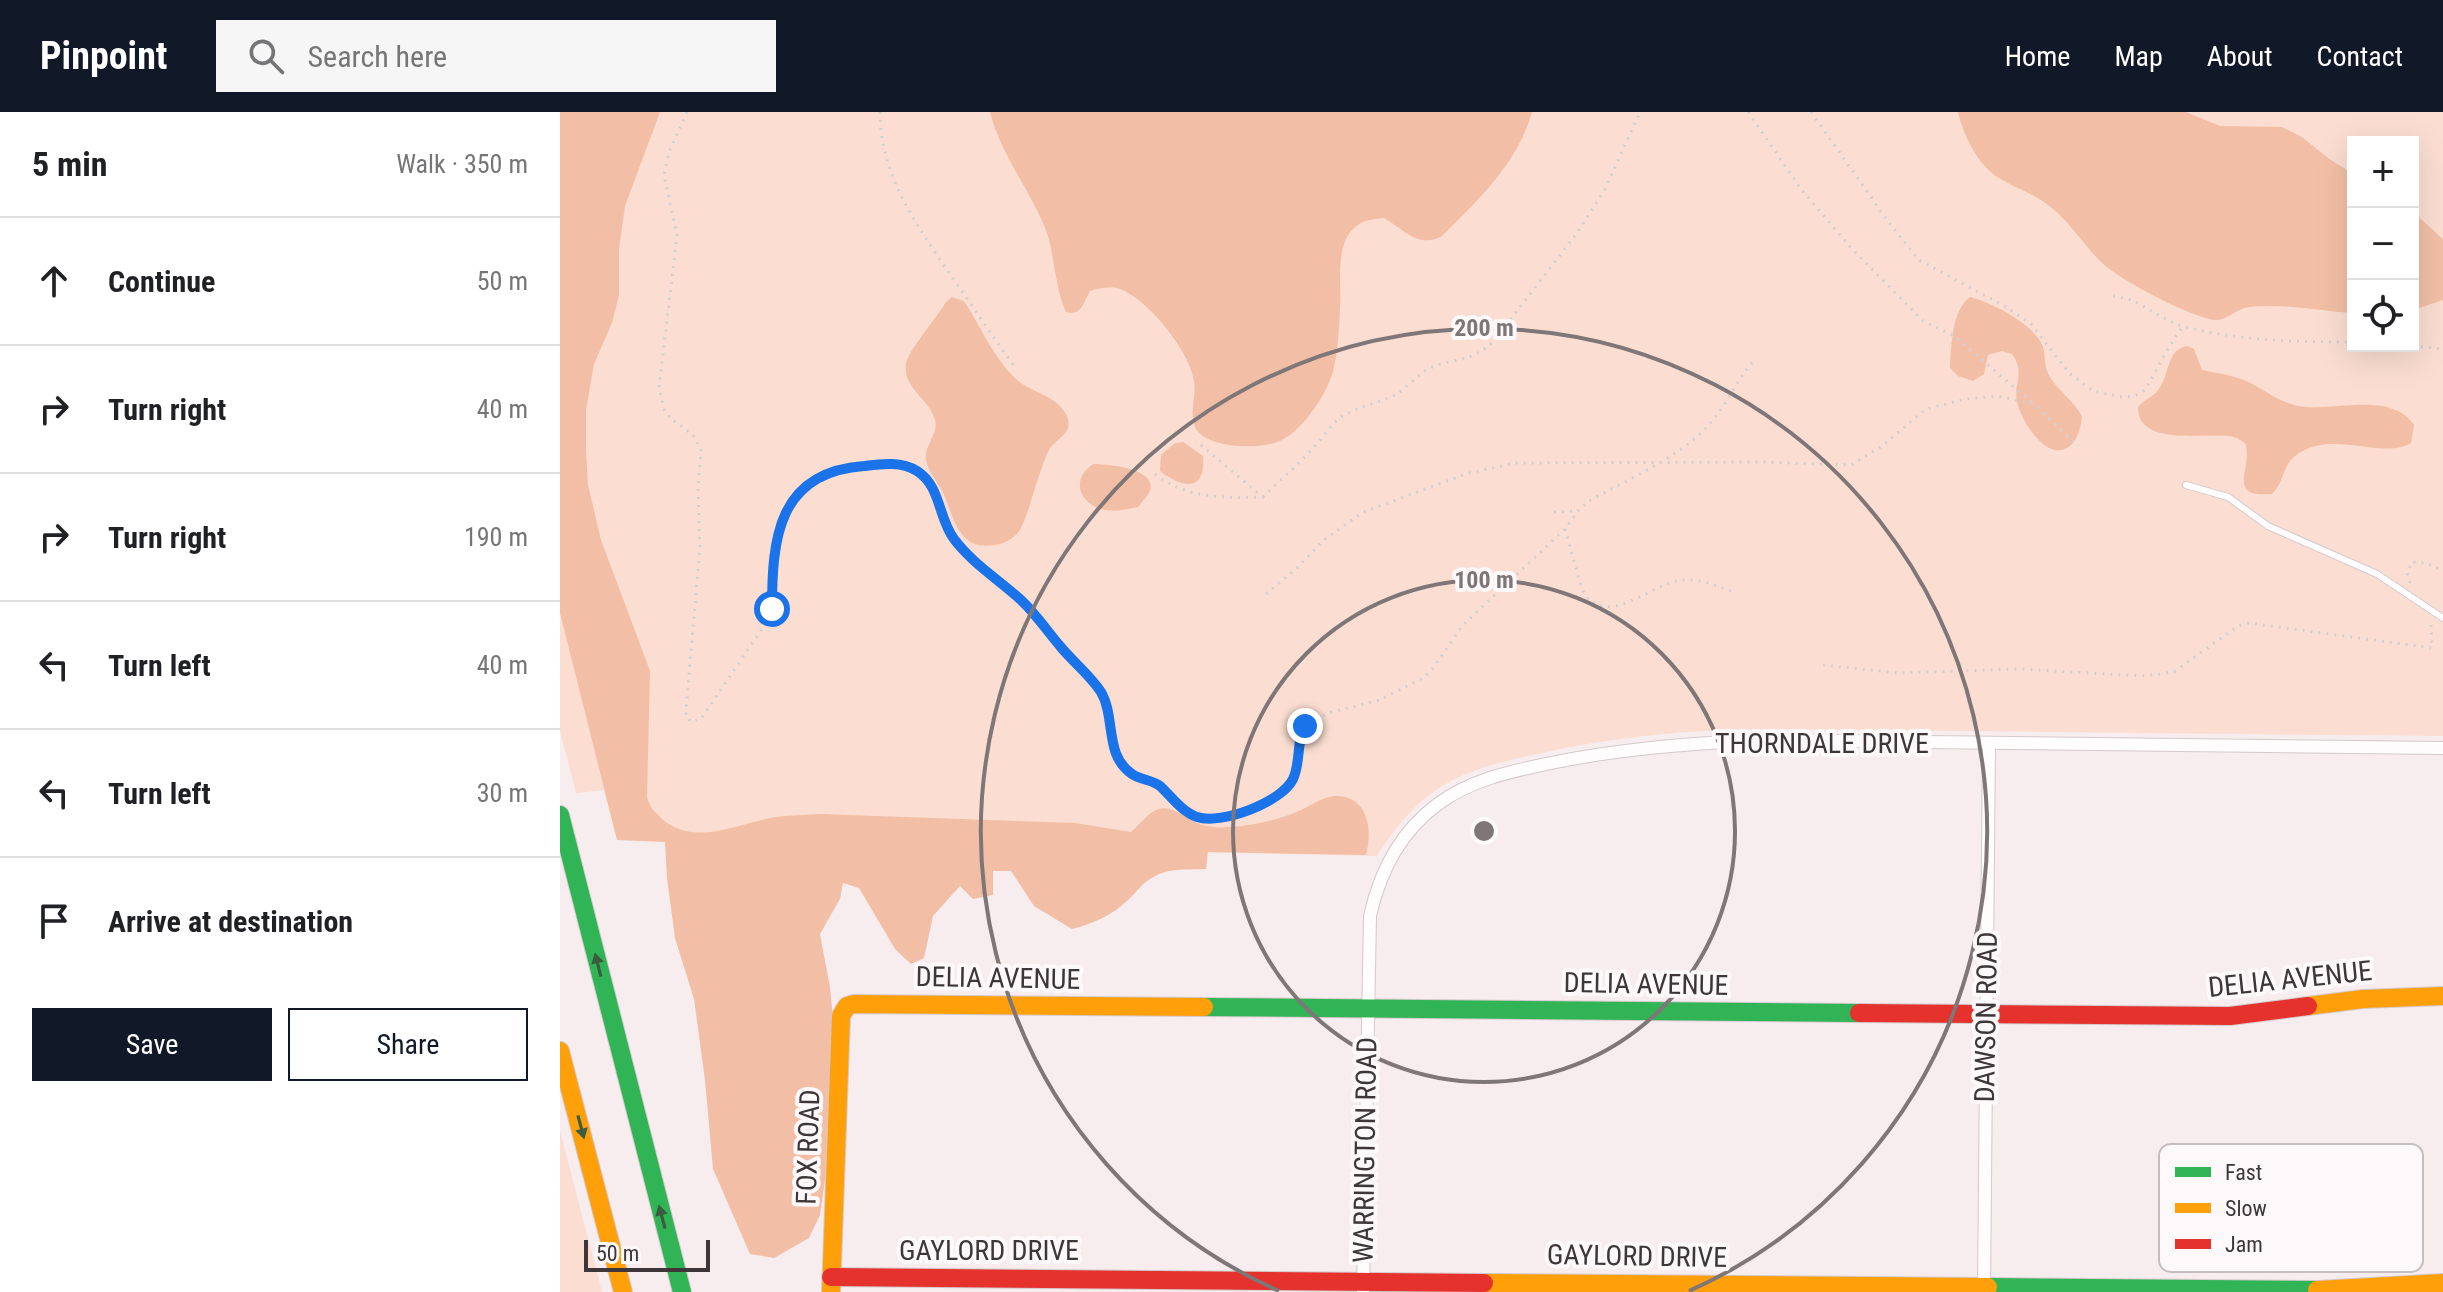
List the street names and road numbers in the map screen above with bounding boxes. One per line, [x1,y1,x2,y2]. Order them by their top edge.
street label: THORNDALE DRIVE [1715,727,1929,760]
street label: DAWSON ROAD [1968,931,2004,1103]
street label: DELIA AVENUE [2206,954,2374,1004]
street label: DELIA AVENUE [915,960,1081,996]
street label: DELIA AVENUE [1563,966,1729,1002]
street label: WARRINGTON ROAD [1347,1037,1383,1263]
street label: FOX ROAD [789,1089,827,1205]
street label: GAYLORD DRIVE [899,1234,1079,1267]
street label: GAYLORD DRIVE [1547,1238,1727,1274]

